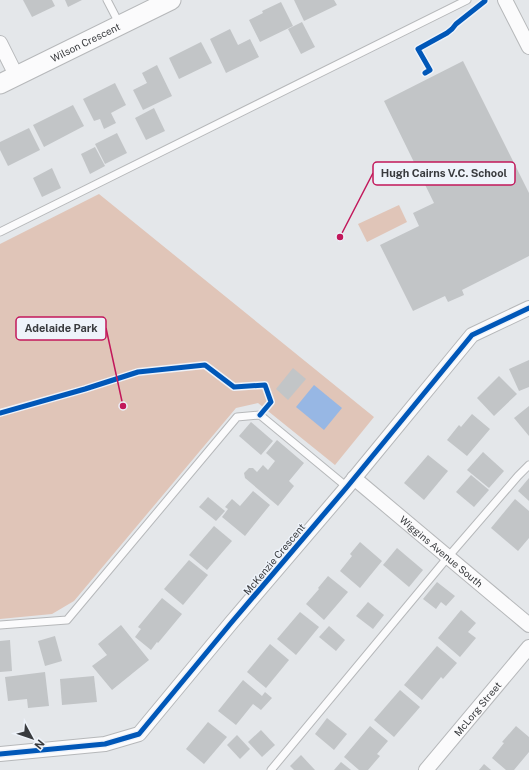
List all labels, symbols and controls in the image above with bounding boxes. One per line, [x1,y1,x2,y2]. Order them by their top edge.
street label: Wilson Crescent [49,20,122,64]
callout: Hugh Cairns V.C. School [373,162,515,185]
text: Hugh Cairns V.C. School [381,167,508,179]
callout: Adelaide Park [16,317,106,340]
text: Adelaide Park [24,322,98,334]
street label: Wiggins Avenue South [397,513,485,590]
street label: McKenzie Crescent [241,521,307,597]
street label: McLorg Street [451,679,504,738]
north arrow [12,718,52,758]
text: N [32,737,47,752]

